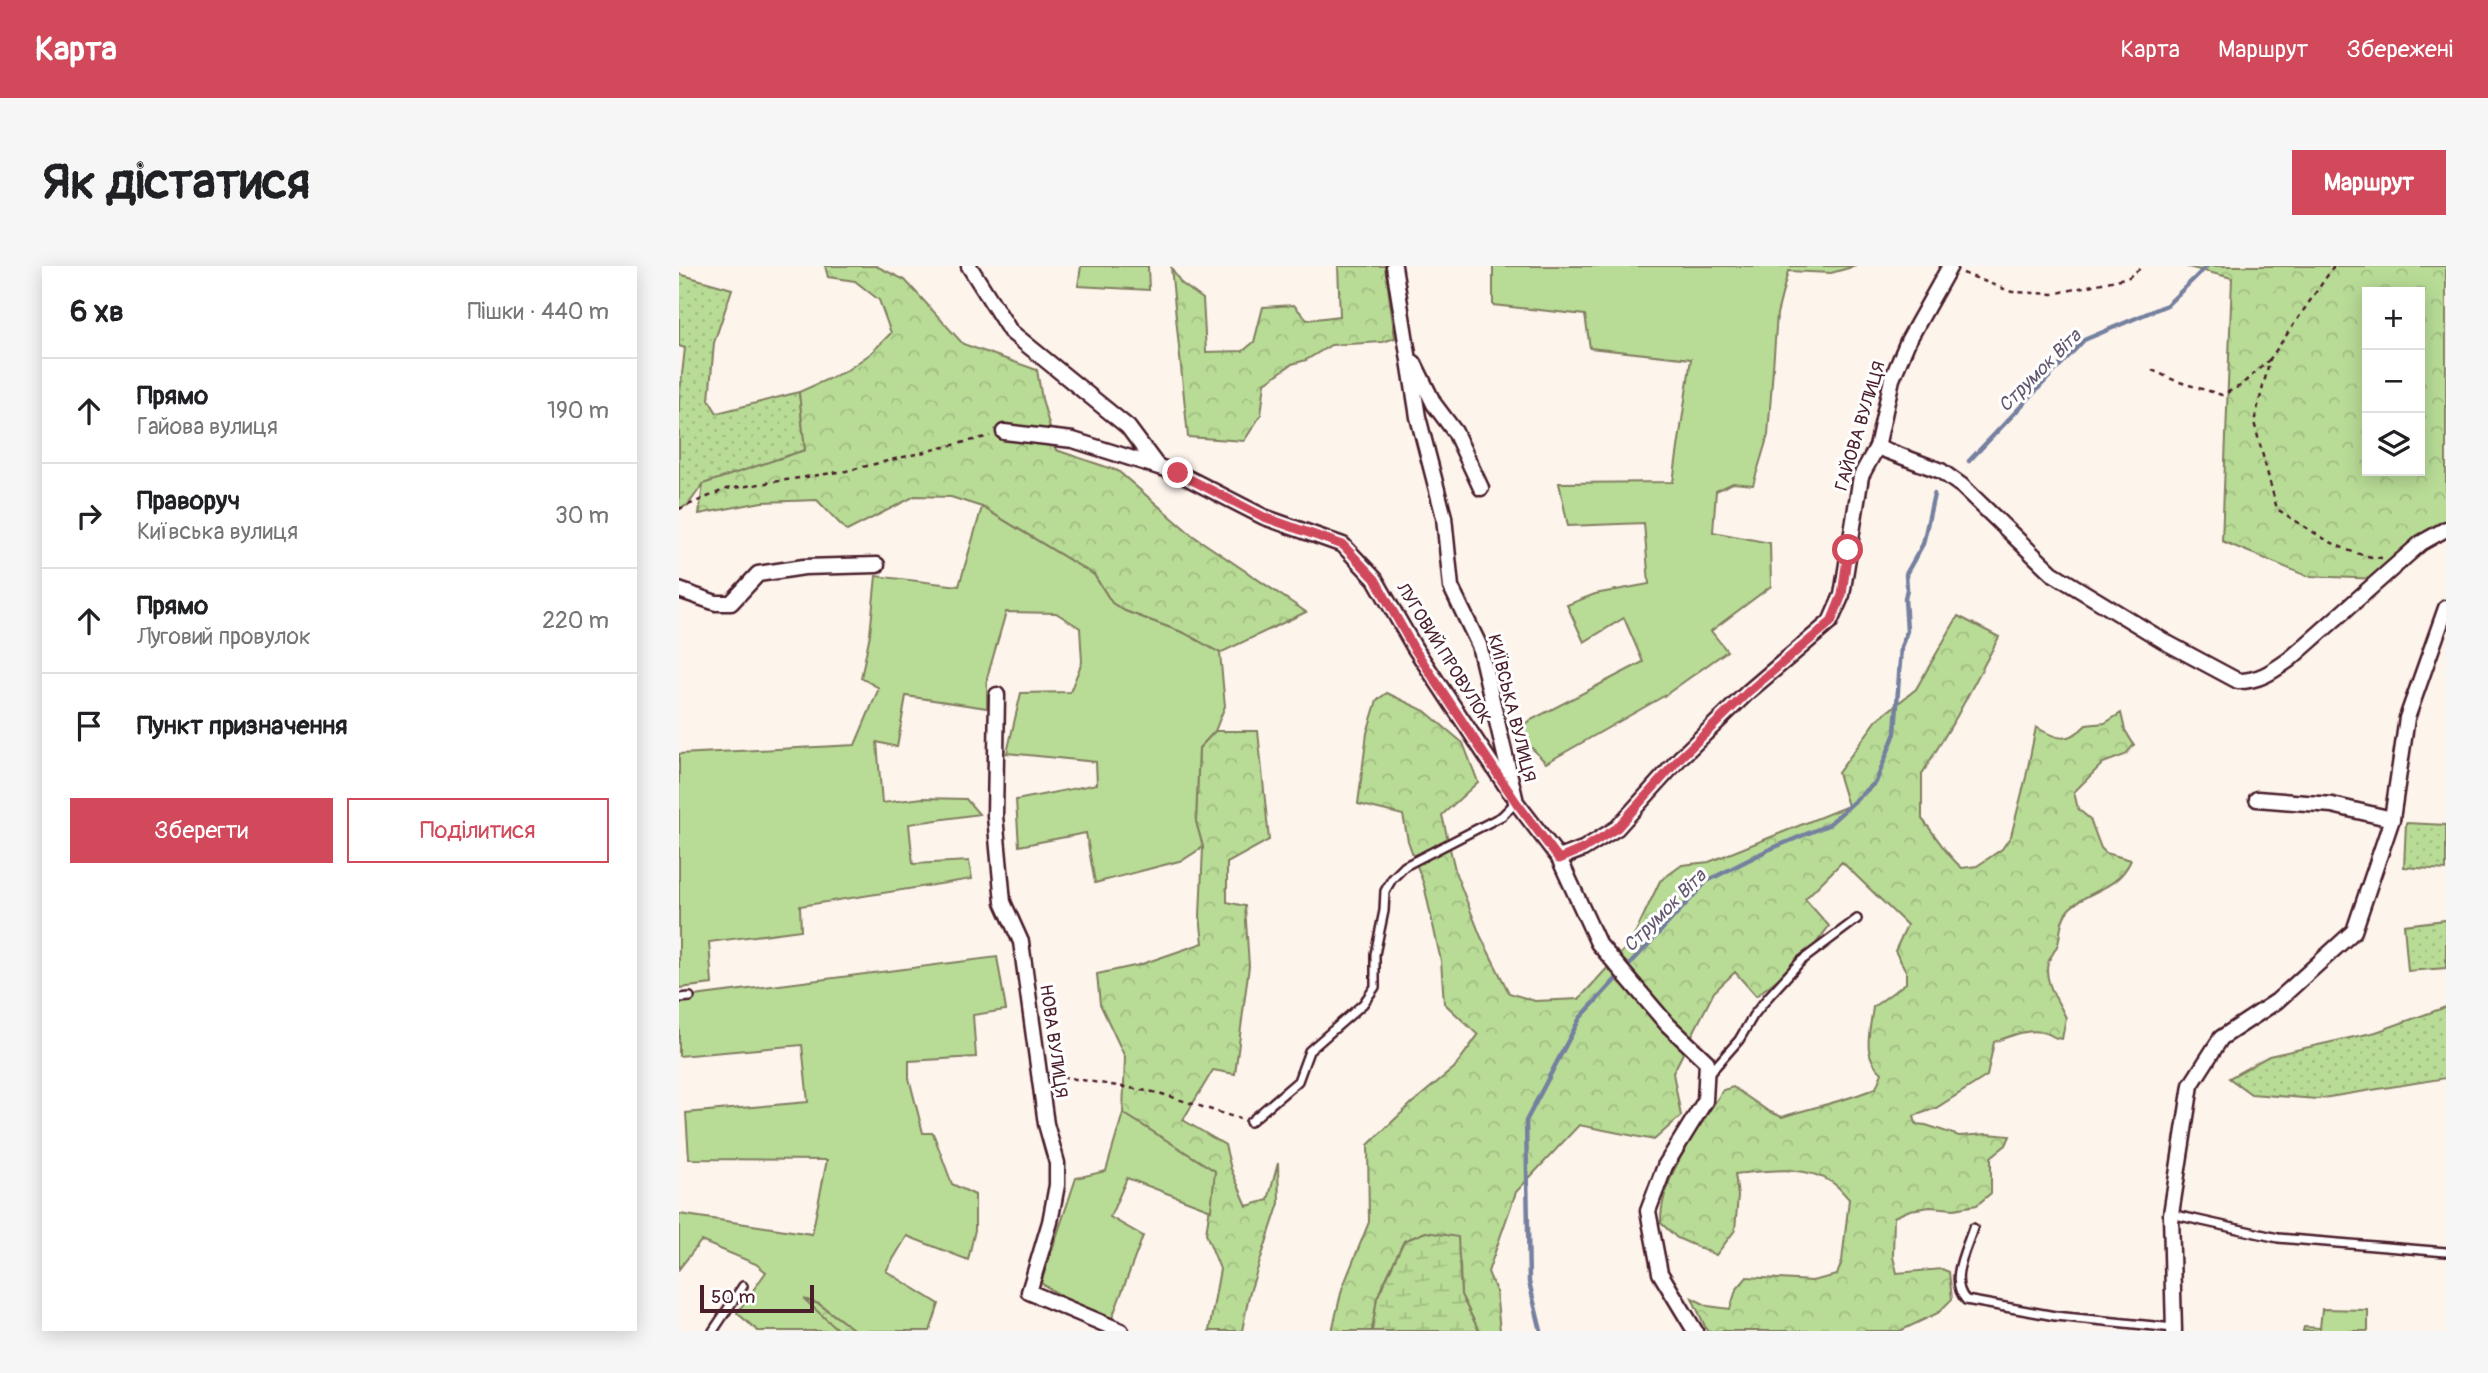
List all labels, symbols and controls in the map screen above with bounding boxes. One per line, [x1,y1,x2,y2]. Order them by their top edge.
text: Карта [35,29,117,70]
text: Карта [2121,35,2180,64]
text: Маршрут [2218,35,2308,64]
text: Збережені [2346,35,2453,64]
button: Маршрут [2292,150,2446,215]
text: Як дістатися [42,152,310,213]
map controls [2362,287,2425,476]
button: + [2362,287,2425,350]
text: 6 хв [70,293,124,330]
text: Пішки · 440 m [468,297,609,326]
water label: Струмок Віта [1993,323,2087,417]
button: − [2362,350,2425,413]
street label: ГАЙОВА ВУЛИЦЯ [1830,359,1891,494]
text: Прямо [137,380,208,412]
icon: ahead [70,392,108,430]
text: 190 m [547,396,609,425]
text: Гайова вулиця [137,412,278,441]
button: layers [2362,413,2425,476]
route end [1162,457,1193,488]
text: Праворуч [137,485,240,517]
icon: right [70,497,108,535]
text: 30 m [555,501,609,530]
text: Київська вулиця [137,517,298,546]
route start [1832,534,1863,565]
street label: ЛУГОВИЙ ПРОВУЛОК [1390,578,1496,728]
text: Прямо [137,590,208,622]
icon: ahead [70,602,108,640]
text: 220 m [542,606,609,635]
text: Луговий провулок [137,622,311,651]
street label: КИЇВСЬКА ВУЛИЦЯ [1482,632,1541,784]
icon: arrive [70,707,108,745]
text: Пункт призначення [137,710,348,742]
button: Зберегти [70,798,333,863]
button: Поділитися [347,798,609,863]
water label: Струмок Віта [1618,863,1712,957]
street label: НОВА ВУЛИЦЯ [1034,983,1073,1099]
scale bar [700,1282,814,1314]
text: 50 m [711,1285,755,1309]

